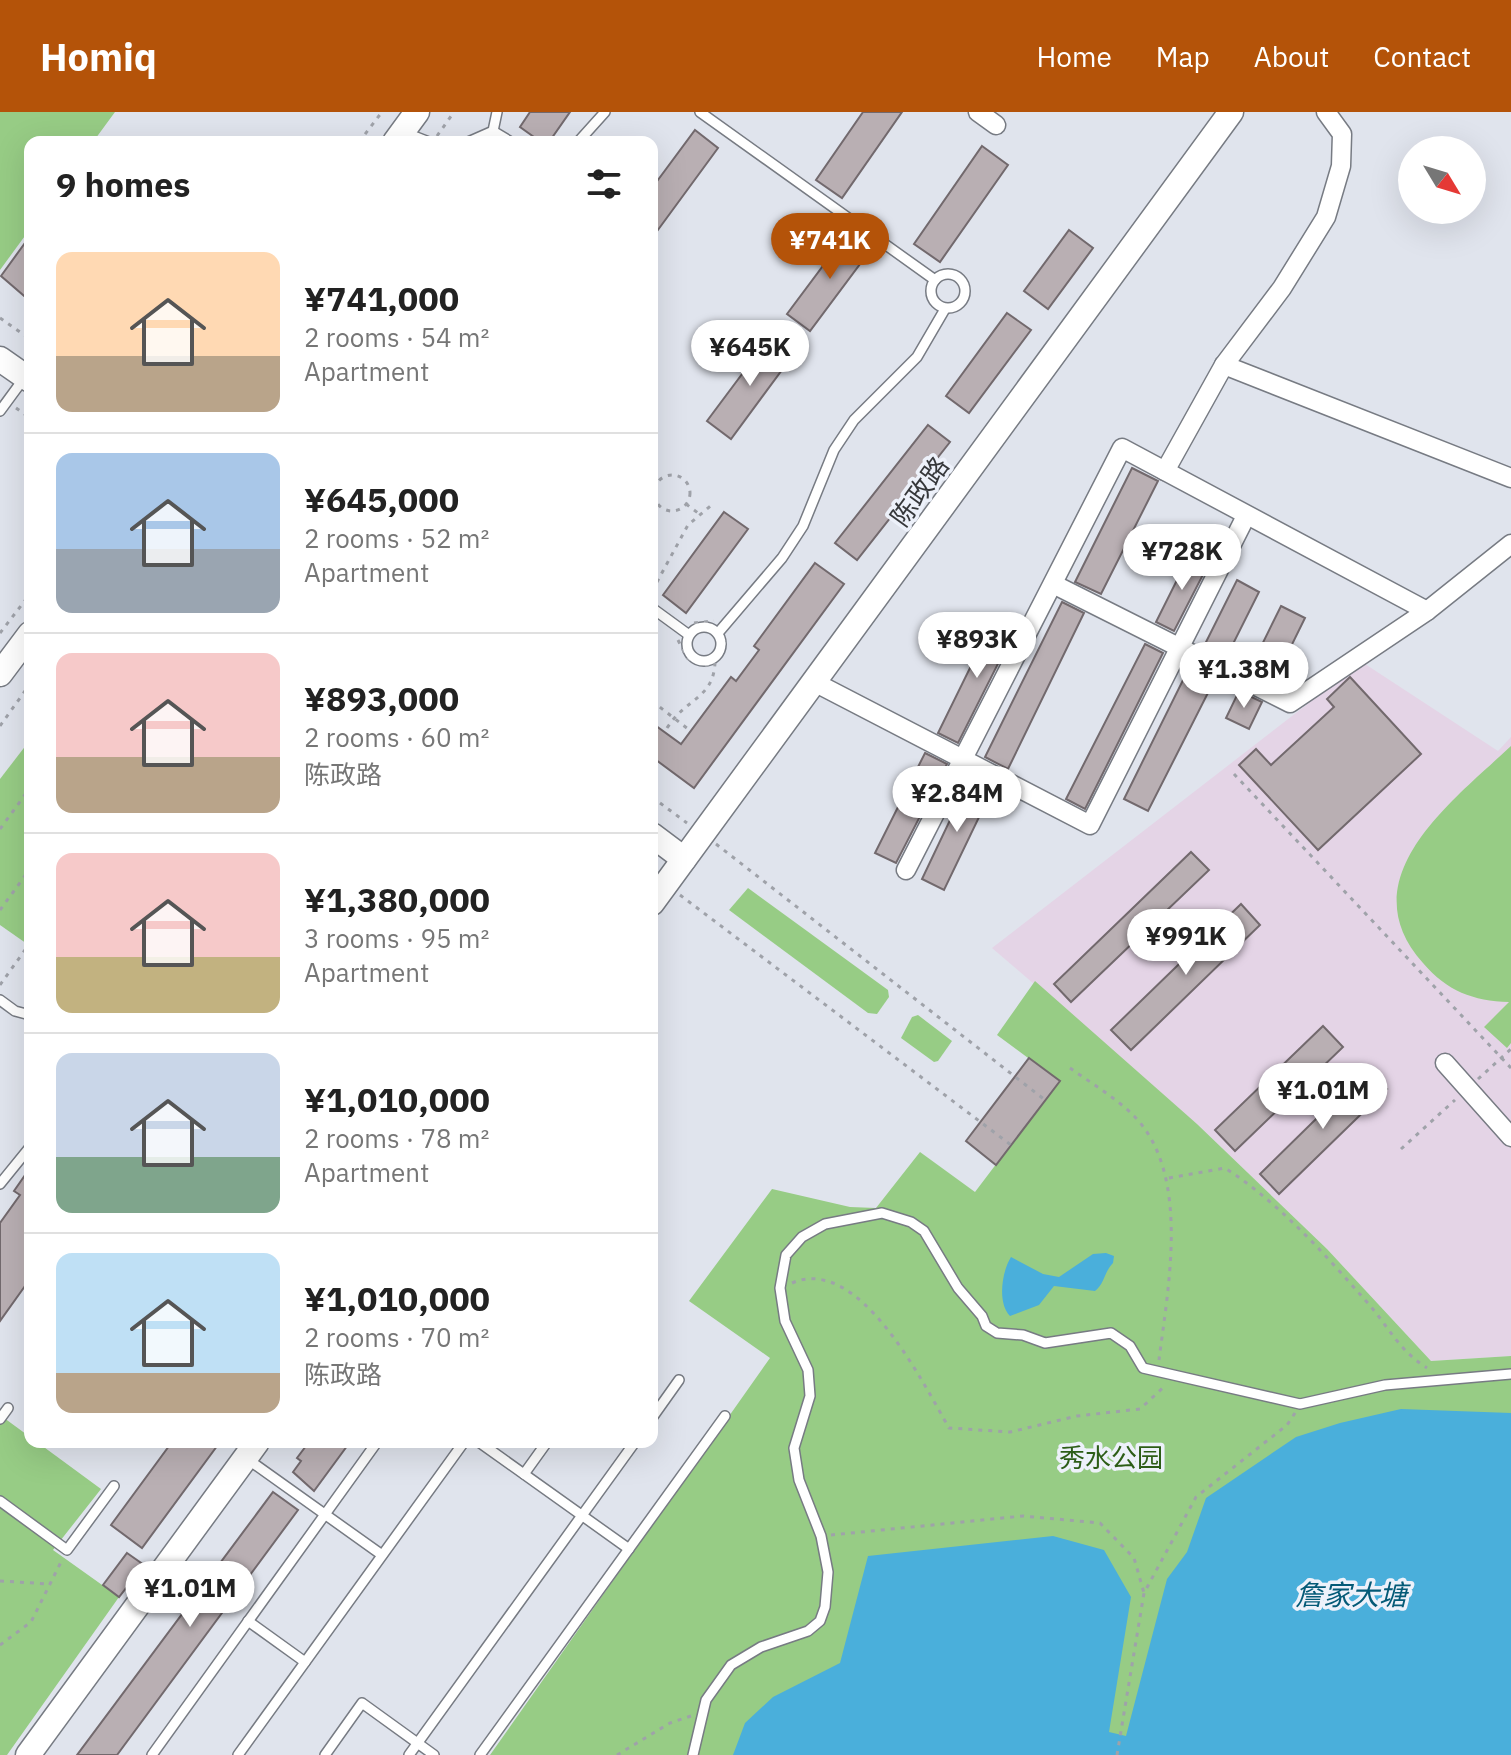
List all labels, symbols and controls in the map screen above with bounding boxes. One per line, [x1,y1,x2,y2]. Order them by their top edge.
text: Homiq [40,32,157,81]
text: Home [1036,38,1112,75]
text: Map [1156,38,1210,75]
text: About [1254,38,1329,75]
text: Contact [1373,38,1471,75]
north arrow [1398,136,1486,224]
map controls [1398,136,1486,224]
text: 9 homes [56,162,191,206]
icon: filters [582,162,626,206]
pin: ¥741K [774,213,886,281]
text: ¥741K [789,222,871,256]
text: ¥741,000 [304,276,459,320]
icon: home [120,284,216,380]
text: 2 rooms · 54 m² [304,320,489,354]
pin: ¥645K [694,320,806,388]
text: ¥645K [709,329,791,363]
text: Apartment [304,354,429,388]
street label: 陈政路 [882,449,956,533]
text: ¥645,000 [304,477,459,521]
icon: home [120,485,216,581]
text: 2 rooms · 52 m² [304,521,489,555]
pin: ¥728K [1126,524,1238,592]
text: ¥728K [1141,533,1223,567]
text: Apartment [304,555,429,589]
pin: ¥893K [921,612,1033,680]
text: ¥893K [936,621,1018,655]
pin: ¥1.38M [1179,642,1309,710]
text: ¥1.38M [1197,651,1291,685]
text: ¥893,000 [304,676,459,720]
icon: home [120,685,216,781]
text: 2 rooms · 60 m² [304,720,489,754]
text: 陈政路 [304,757,382,791]
pin: ¥2.84M [892,766,1022,834]
text: ¥2.84M [910,775,1004,809]
text: ¥1,380,000 [304,877,490,921]
icon: home [120,885,216,981]
pin: ¥991K [1130,909,1242,977]
text: ¥991K [1145,918,1227,952]
text: 3 rooms · 95 m² [304,921,489,955]
text: Apartment [304,955,429,989]
pin: ¥1.01M [1258,1063,1388,1131]
text: ¥1.01M [1276,1072,1370,1106]
text: ¥1,010,000 [304,1077,490,1121]
icon: home [120,1085,216,1181]
text: 2 rooms · 78 m² [304,1121,489,1155]
text: Apartment [304,1155,429,1189]
text: ¥1,010,000 [304,1276,490,1320]
icon: home [120,1285,216,1381]
text: 2 rooms · 70 m² [304,1320,489,1354]
text: 陈政路 [304,1357,382,1391]
park label: 秀水公园 [1059,1440,1163,1474]
pin: ¥1.01M [125,1561,255,1629]
text: ¥1.01M [143,1570,237,1604]
water label: 詹家大塘 [1295,1576,1411,1613]

